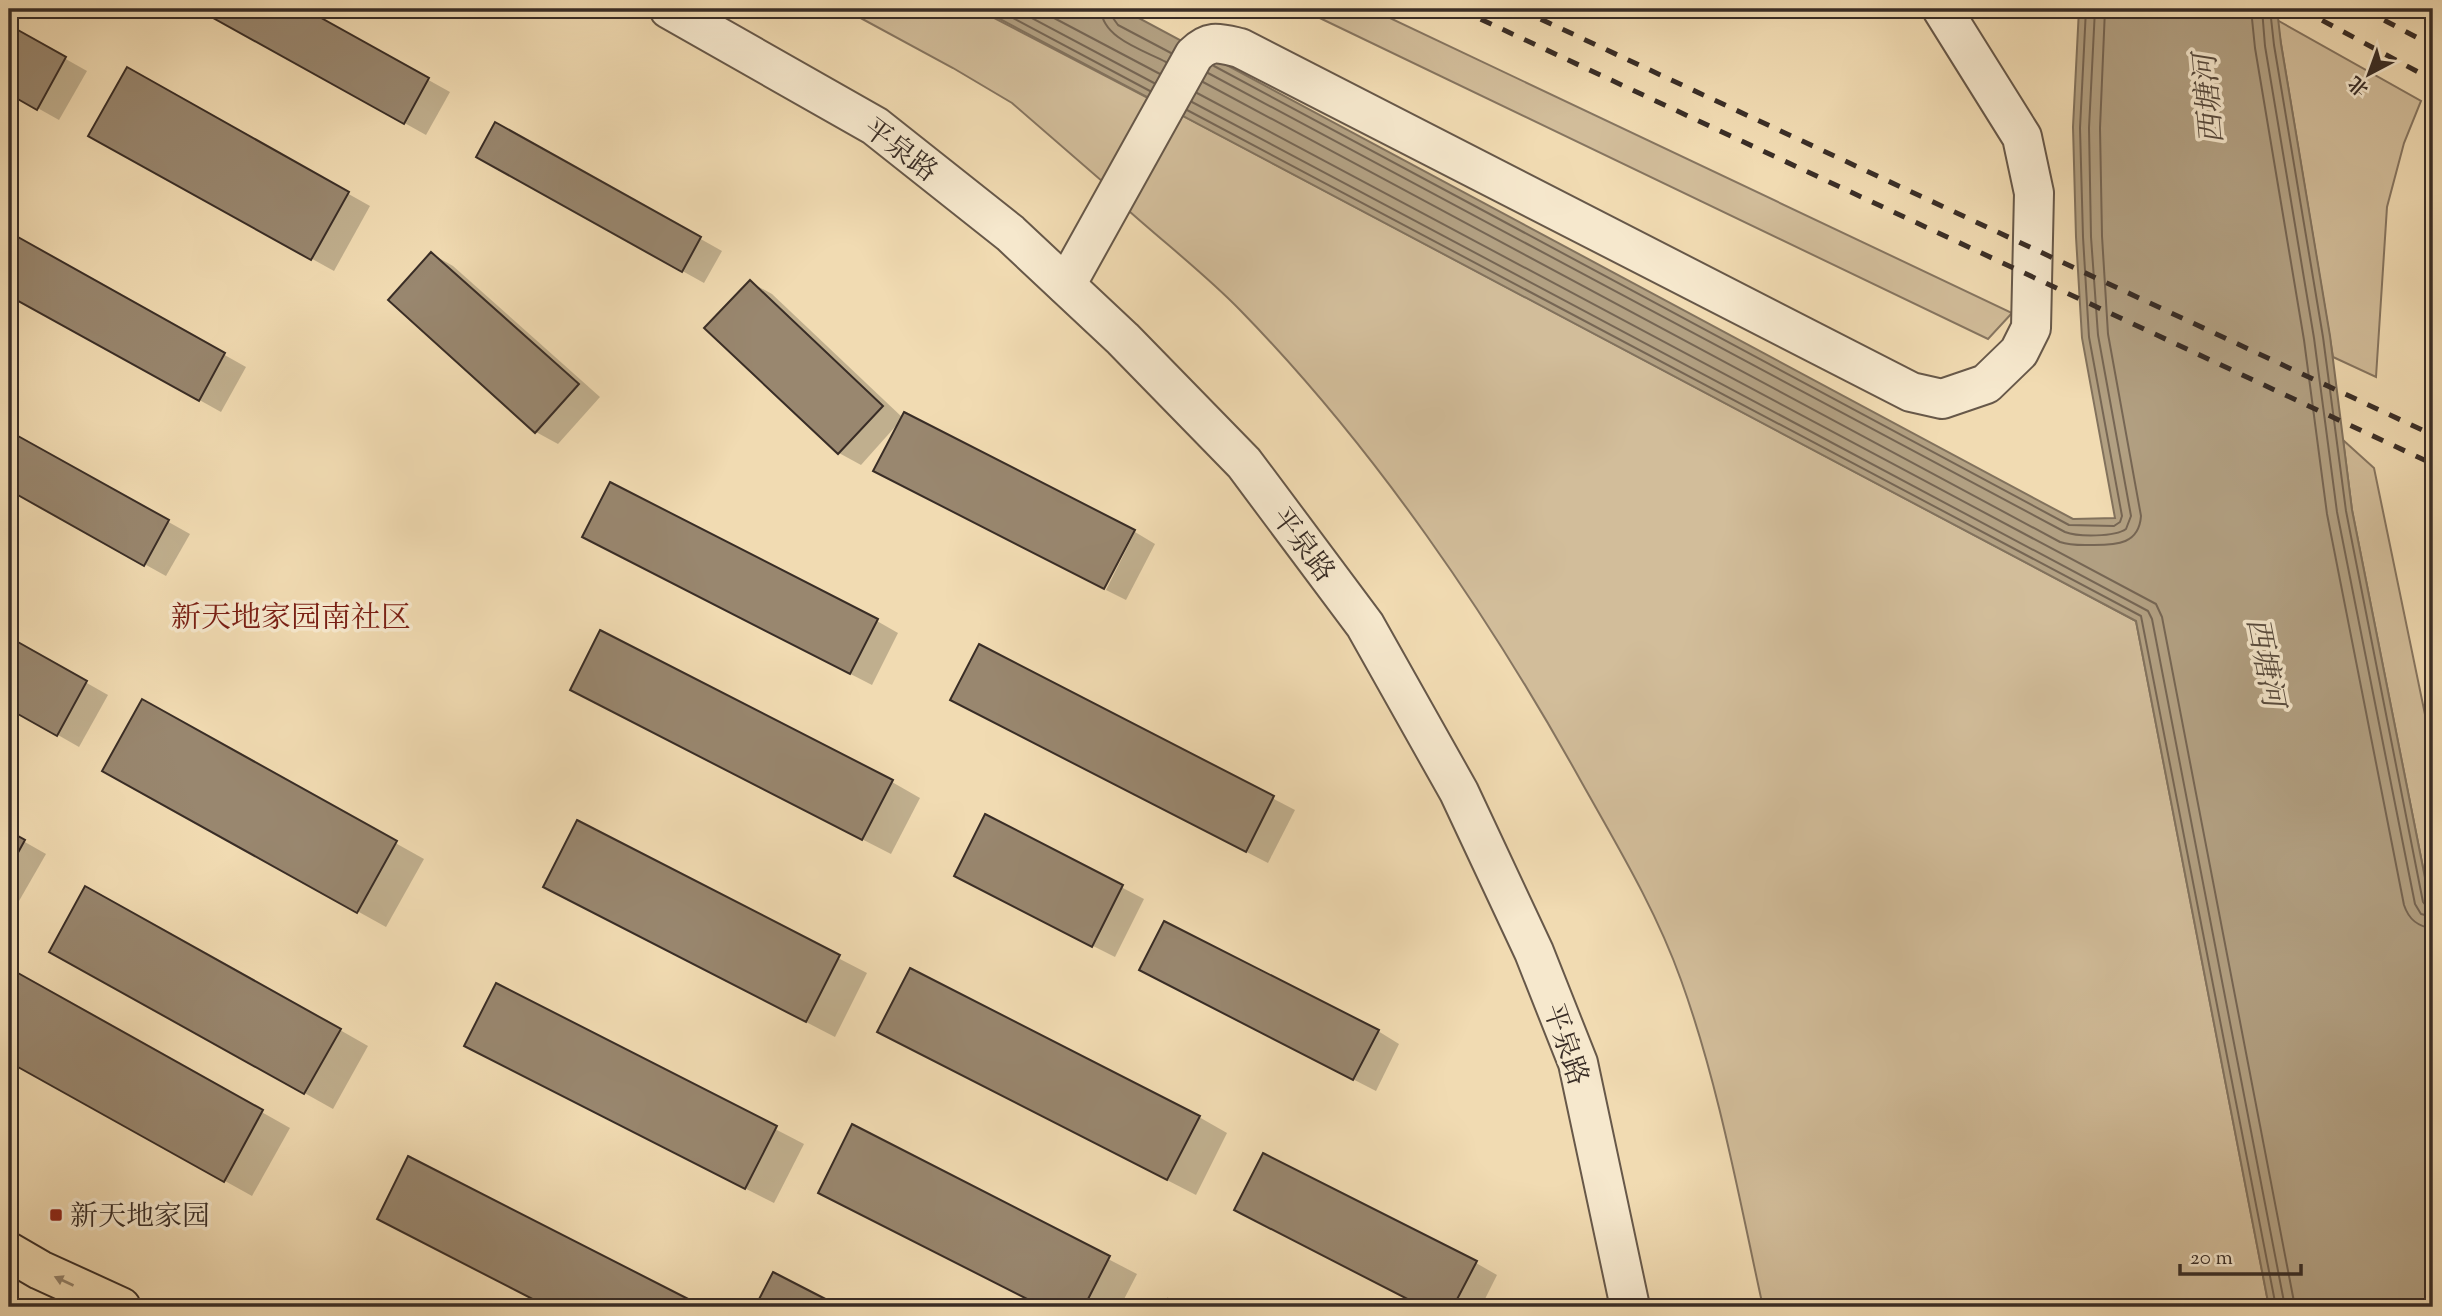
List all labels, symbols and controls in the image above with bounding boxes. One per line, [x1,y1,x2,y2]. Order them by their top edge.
north arrow [2334,38,2404,108]
water label: 西塘河 [2185,47,2236,145]
text: 北 [2343,69,2376,101]
street label: 平泉路 [854,110,945,193]
street label: 平泉路 [1260,500,1343,591]
district label: 新天地家园南社区 [171,598,411,641]
water label: 西塘河 [2234,614,2294,716]
street label: 平泉路 [1532,999,1597,1091]
place label: 新天地家园 [70,1198,210,1238]
marker: 新天地家园 [48,1207,64,1223]
scale bar [2180,1232,2300,1276]
text: 20 m [2190,1244,2233,1274]
one-way arrow [54,1275,74,1287]

